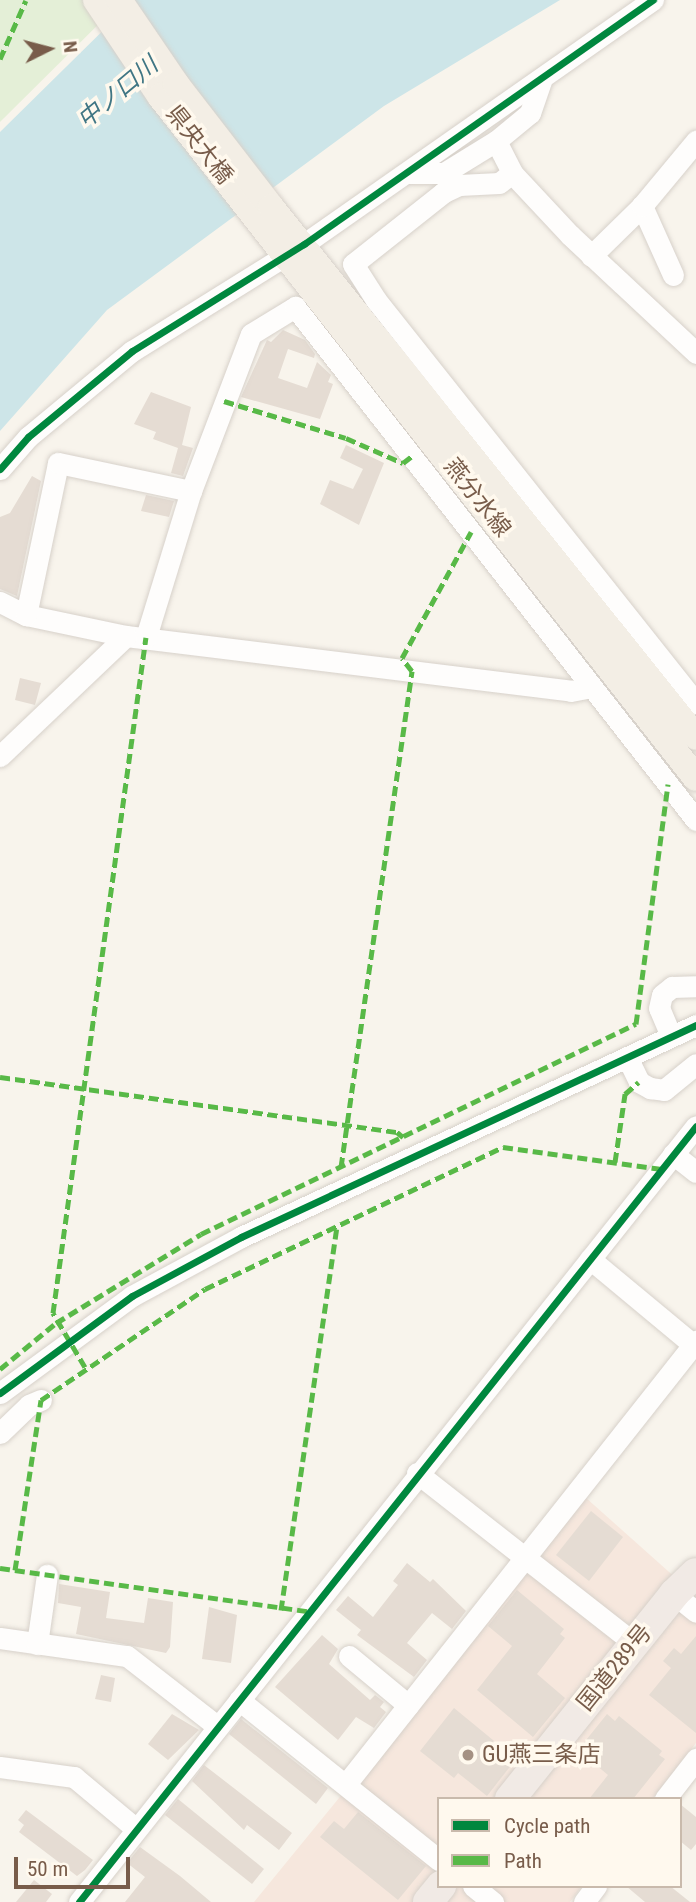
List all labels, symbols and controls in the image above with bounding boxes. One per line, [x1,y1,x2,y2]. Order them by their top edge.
north arrow [14,14,84,84]
text: N [58,40,82,54]
water label: 中ノ口川 [72,51,164,135]
street label: 県央大橋 [160,100,238,190]
street label: 燕分水線 [438,453,516,543]
street label: 国道289号 [572,1619,658,1717]
place label: GU燕三条店 [482,1741,601,1769]
marker: GU燕三条店 [460,1747,476,1763]
legend [437,1797,682,1888]
text: Cycle path [504,1814,590,1838]
scale bar [18,1842,133,1886]
text: Path [504,1849,542,1873]
text: 50 m [27,1857,68,1881]

